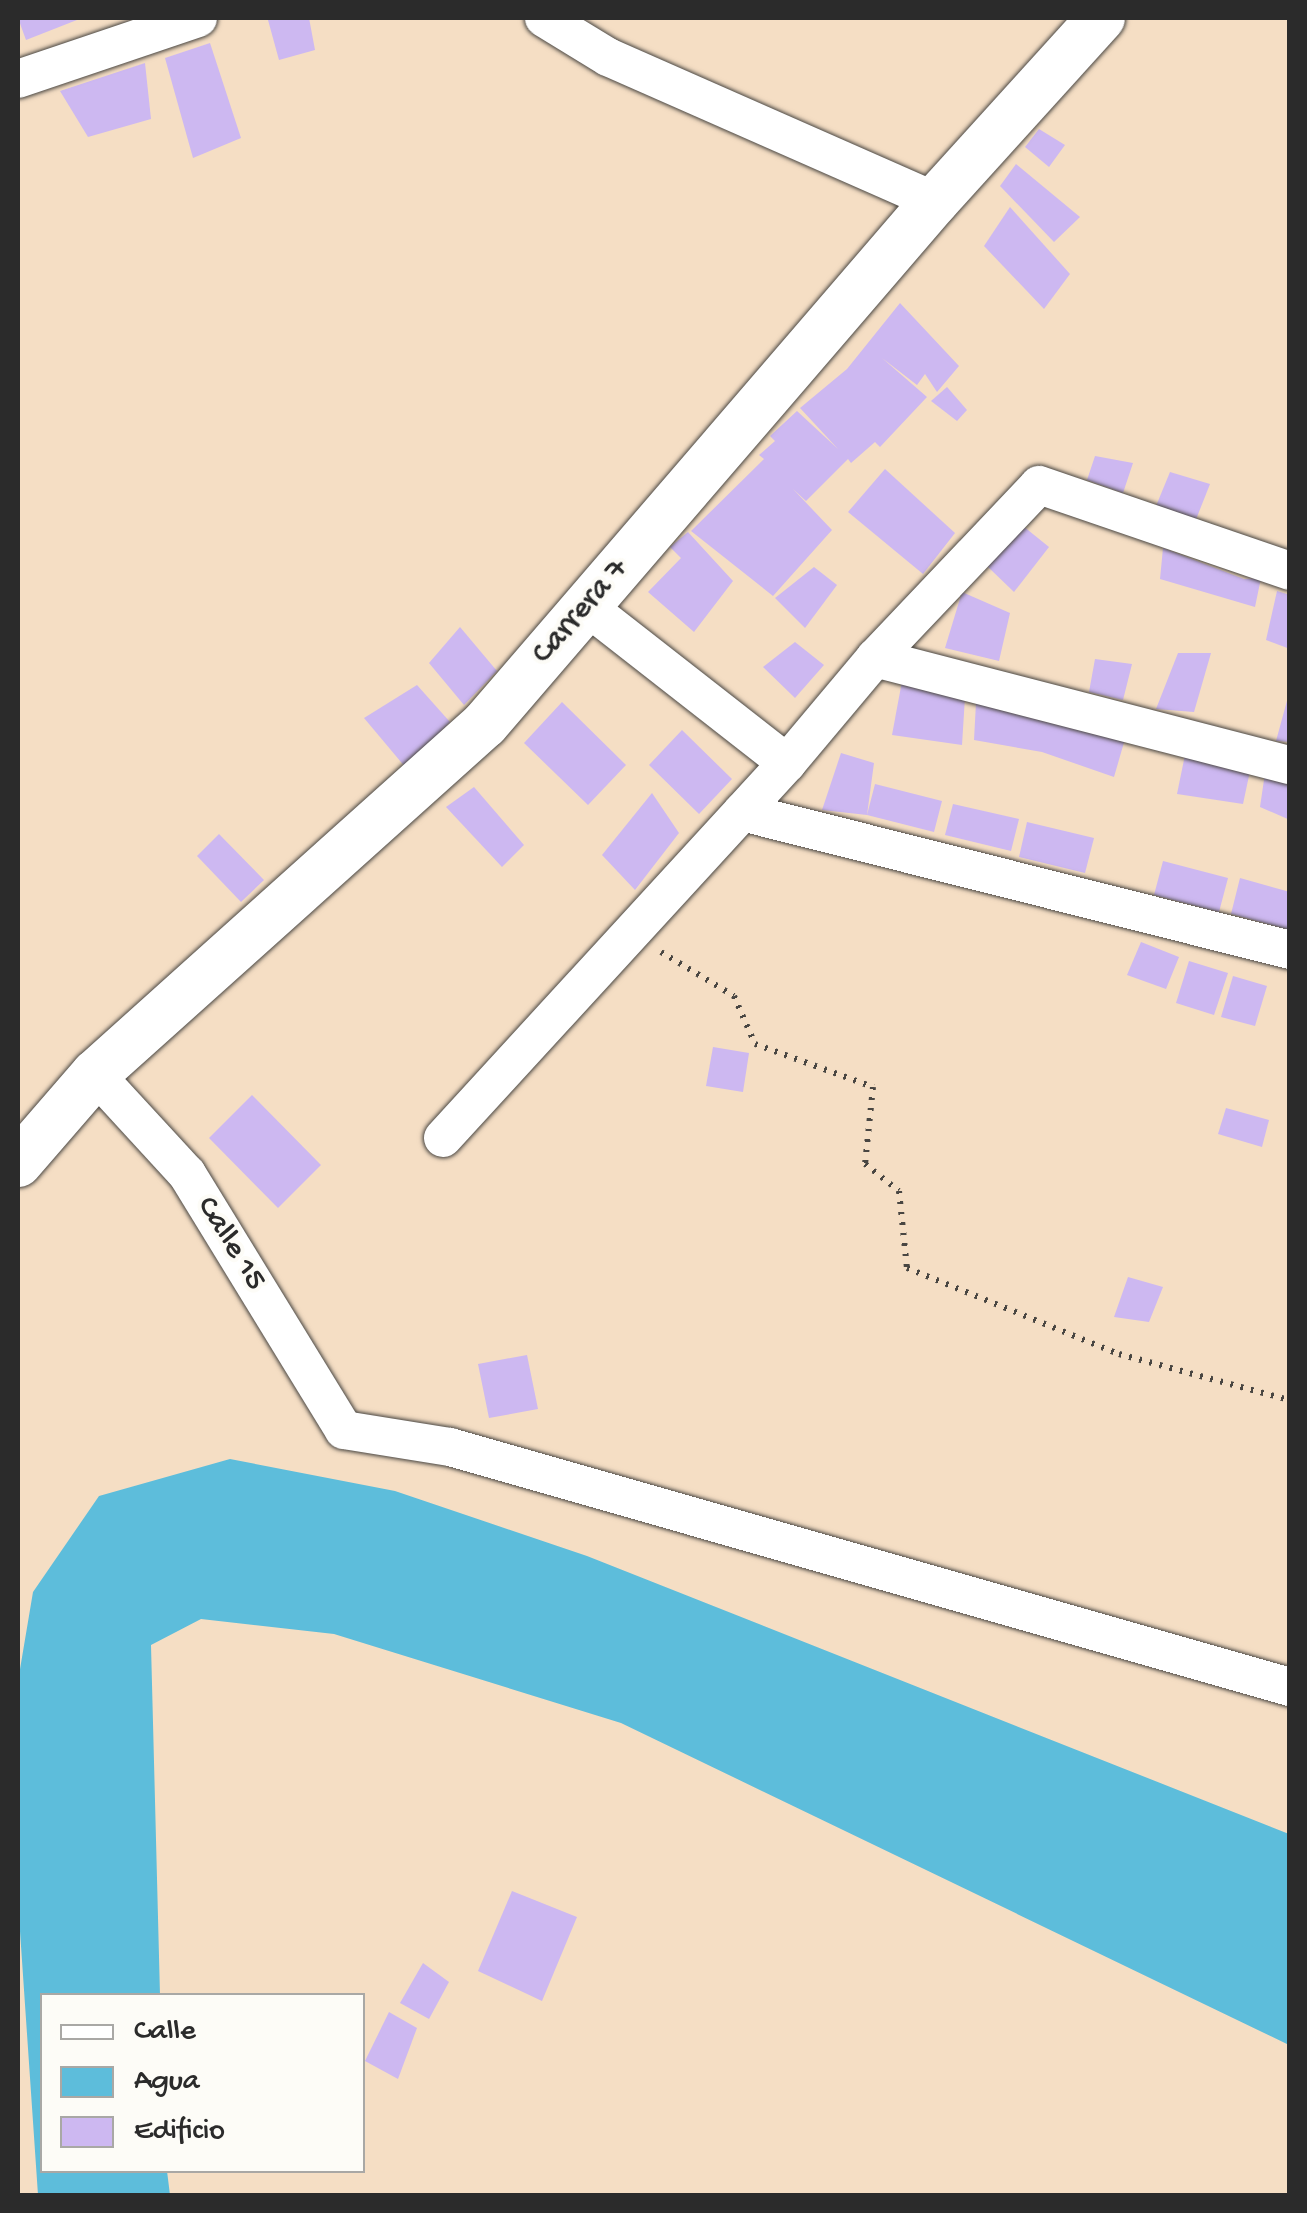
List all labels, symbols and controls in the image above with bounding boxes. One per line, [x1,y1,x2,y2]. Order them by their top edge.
street label: Carrera 7 [525,551,637,673]
street label: Calle 15 [186,1190,274,1298]
legend [40,1993,365,2173]
text: Calle [134,2015,196,2050]
text: Agua [134,2065,200,2100]
text: Edificio [134,2115,225,2150]

